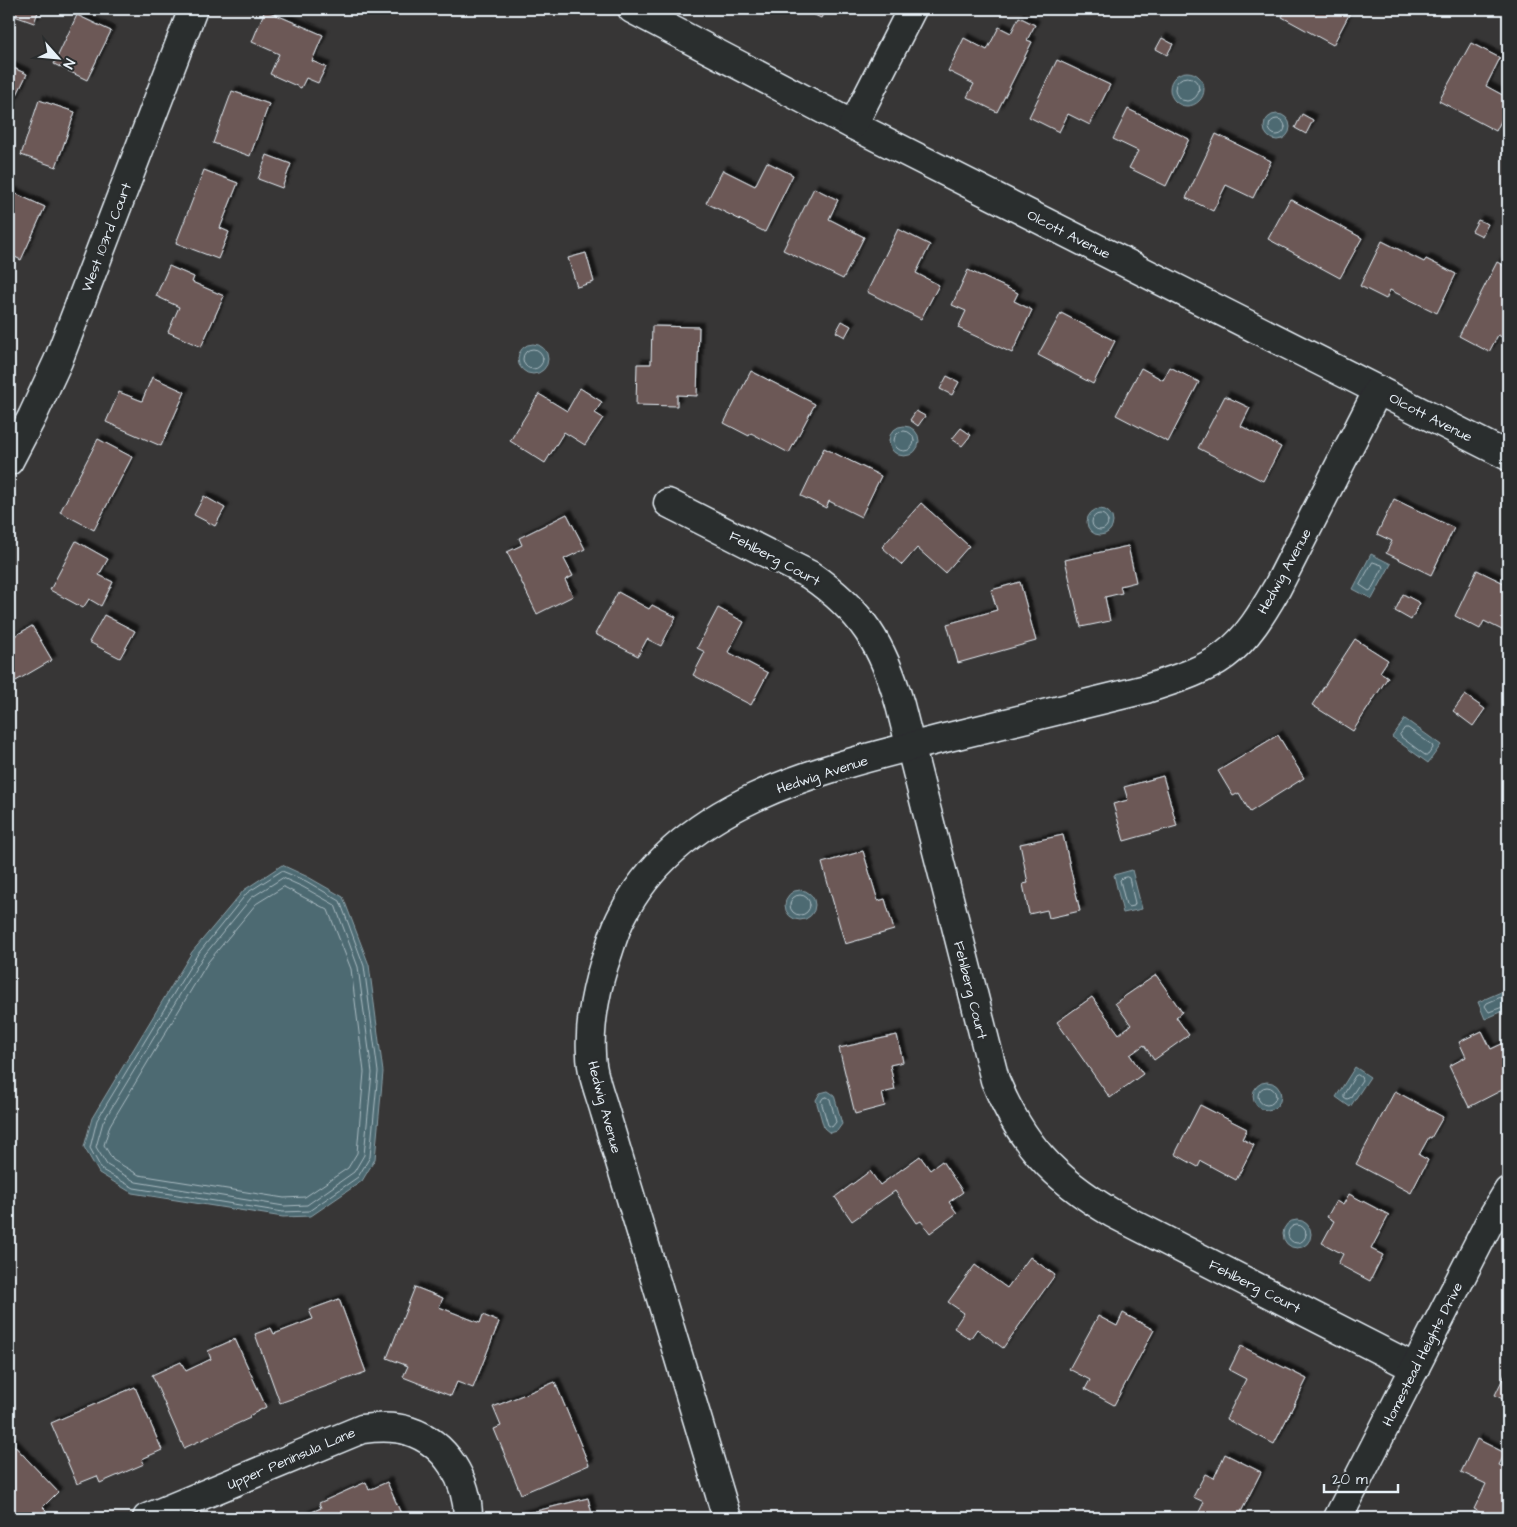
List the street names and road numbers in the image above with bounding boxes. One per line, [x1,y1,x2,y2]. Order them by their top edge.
street label: West 103rd Court [77,180,137,295]
street label: Olcott Avenue [1024,205,1114,265]
street label: Olcott Avenue [1386,388,1476,448]
street label: Hedwig Avenue [1253,525,1317,618]
street label: Fehlberg Court [725,526,824,592]
street label: Hedwig Avenue [774,751,871,799]
street label: Fehlberg Court [948,939,992,1042]
street label: Hedwig Avenue [582,1059,626,1156]
street label: Fehlberg Court [1205,1255,1304,1319]
street label: Homestead Heights Drive [1378,1279,1468,1430]
street label: Upper Peninsula Lane [224,1423,359,1495]

